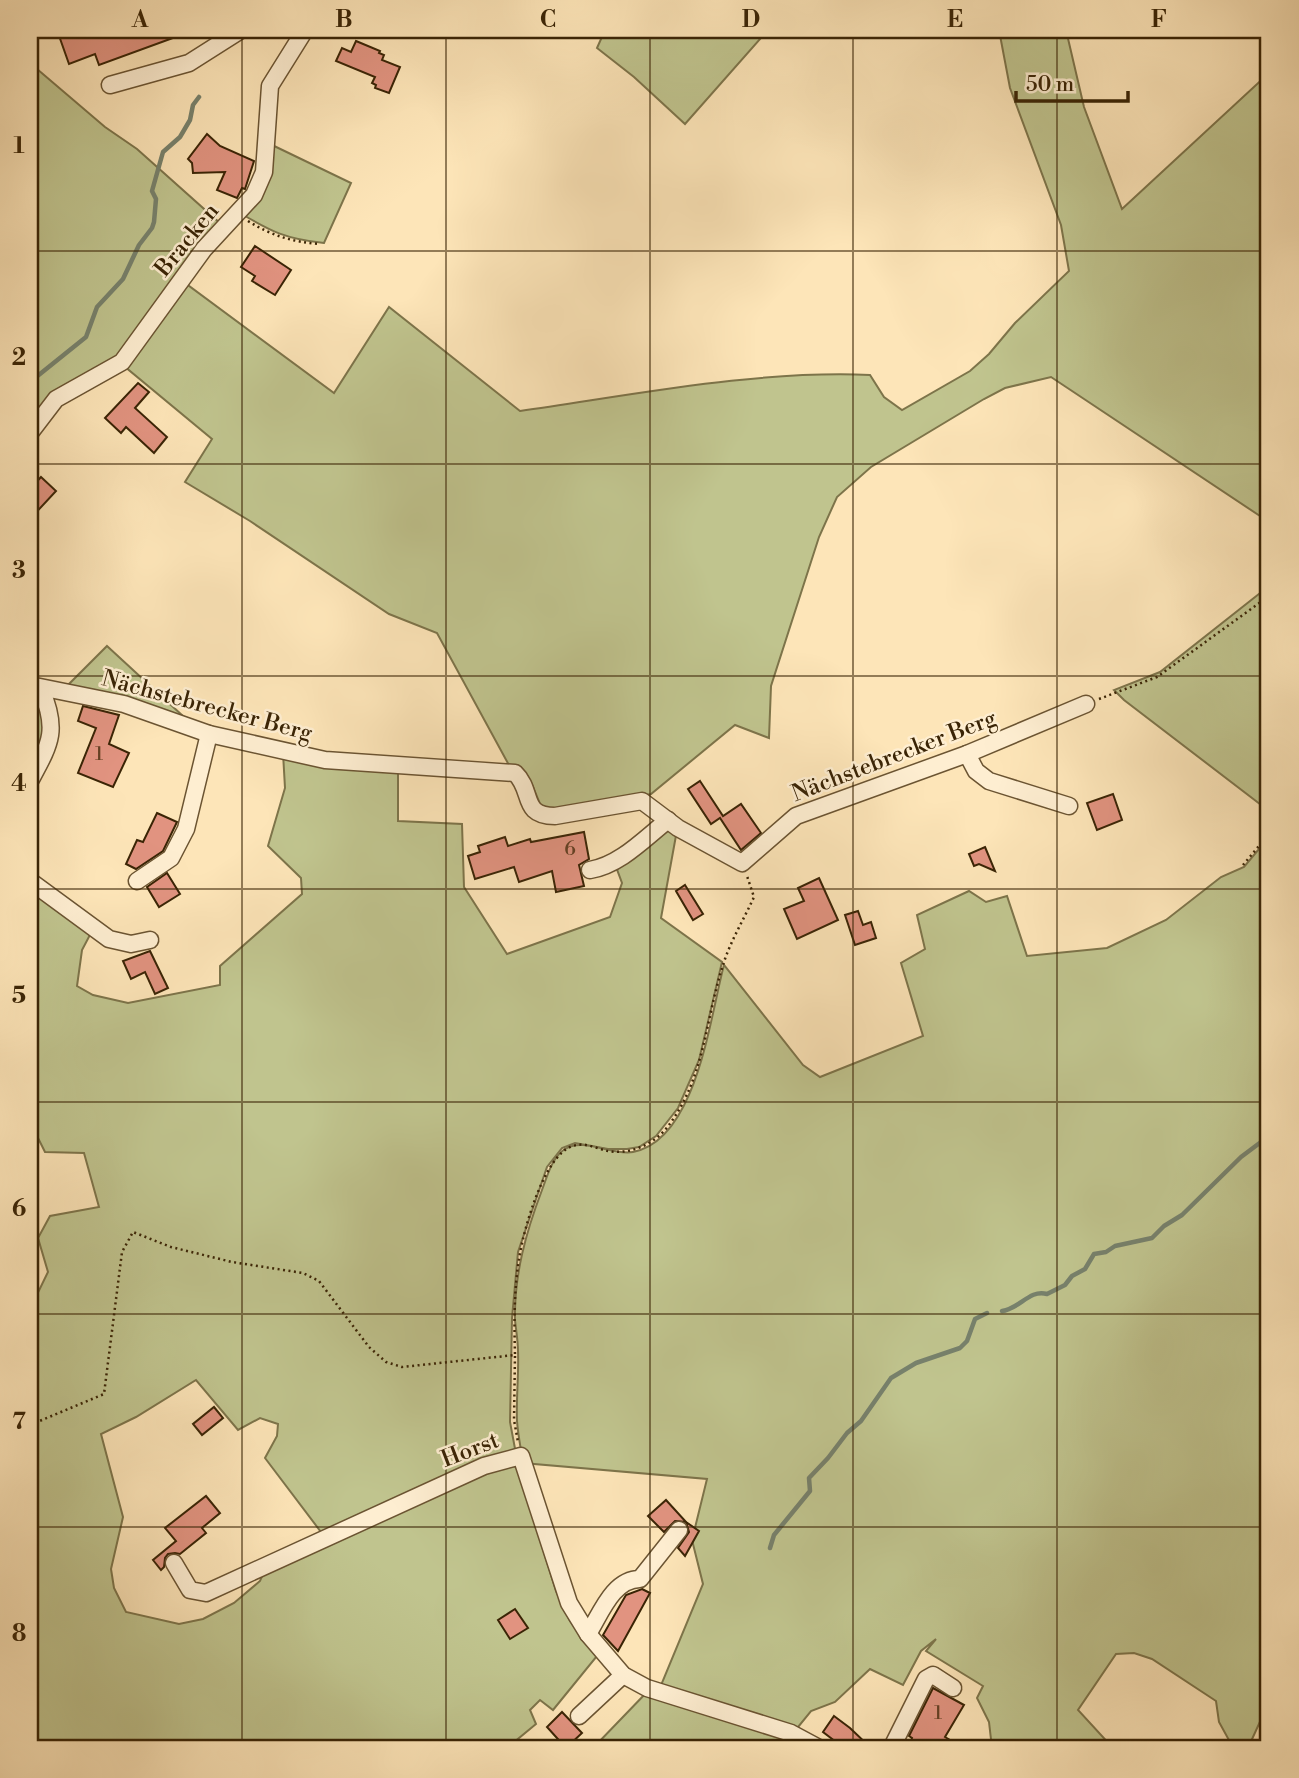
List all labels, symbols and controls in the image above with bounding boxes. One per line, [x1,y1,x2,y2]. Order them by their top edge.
text: A [131,6,149,34]
text: B [335,6,353,34]
text: C [540,6,556,34]
text: D [742,6,760,34]
text: E [947,6,963,34]
text: F [1151,6,1167,34]
scale bar [1016,60,1128,104]
text: 50 m [1026,72,1074,98]
text: 1 [13,132,25,160]
street label: Bracken [148,197,225,283]
text: 2 [12,344,26,372]
text: 3 [12,557,26,585]
street label: Nächstebrecker Berg [99,664,316,748]
street label: Nächstebrecker Berg [788,704,1000,808]
house number: 1 [95,742,103,766]
text: 4 [11,770,27,798]
house number: 6 [564,837,576,861]
text: 5 [12,982,26,1010]
text: 6 [12,1195,26,1223]
text: 7 [12,1408,26,1436]
street label: Horst [437,1426,503,1474]
text: 8 [12,1620,26,1648]
house number: 1 [934,1701,942,1725]

